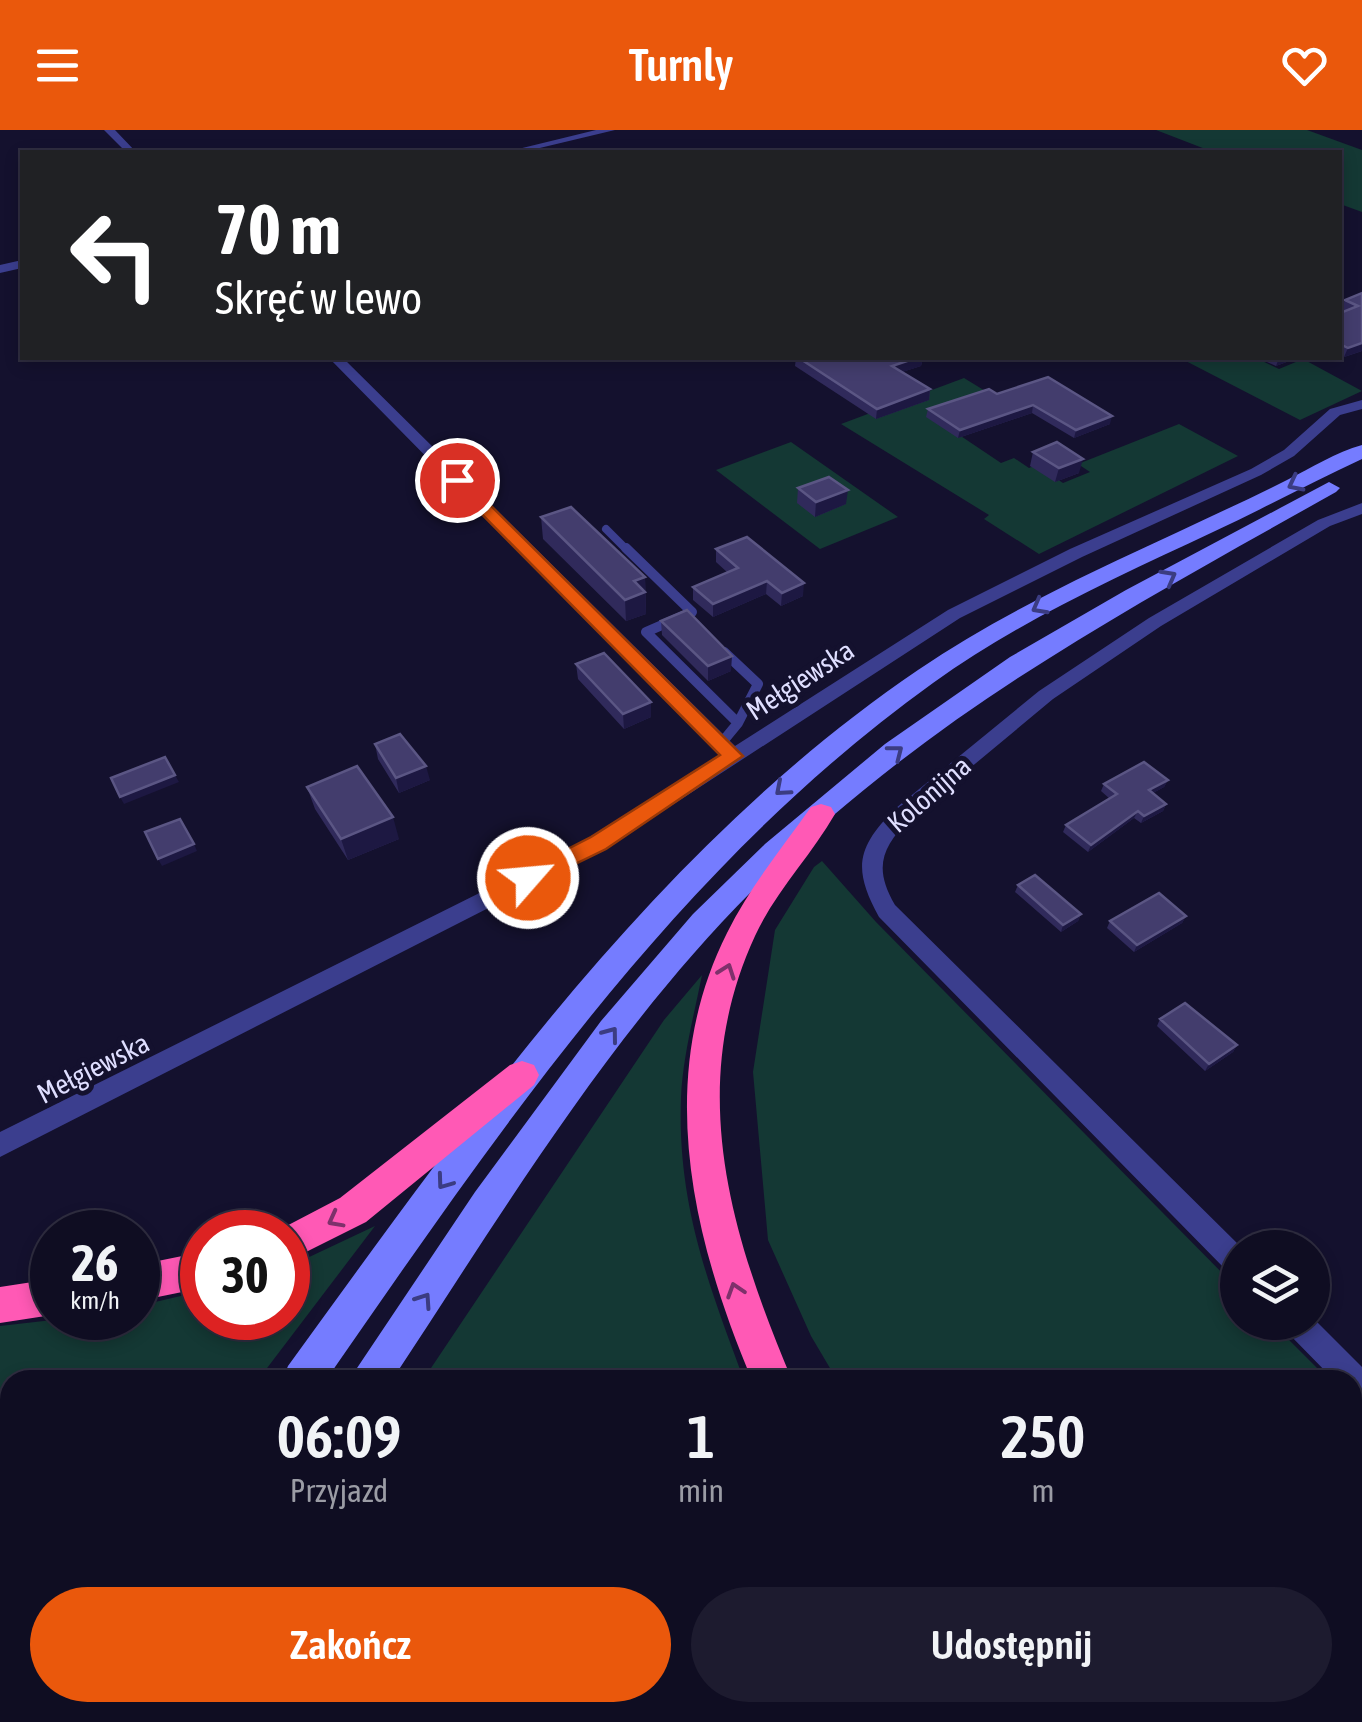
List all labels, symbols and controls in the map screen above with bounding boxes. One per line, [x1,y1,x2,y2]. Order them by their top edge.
icon: menu [30,38,85,93]
icon: heart [1277,38,1332,93]
text: Turnly [629,39,733,91]
text: 70 m [215,189,341,269]
icon: left [50,190,180,320]
text: Skręć w lewo [215,272,422,324]
pin [415,438,500,523]
icon: arrive [430,453,485,508]
one-way arrow [1288,471,1306,491]
one-way arrow [1158,570,1176,590]
one-way arrow [1032,594,1050,614]
street label: Mełgiewska [740,634,860,726]
one-way arrow [885,747,903,764]
street label: Kolonijna [881,749,977,839]
one-way arrow [776,777,794,795]
position arrow [476,826,580,930]
one-way arrow [715,964,736,981]
street label: Mełgiewska [32,1026,154,1110]
one-way arrow [600,1027,617,1045]
one-way arrow [438,1171,456,1189]
one-way arrow [327,1208,345,1227]
speed limit sign: 30 [180,1210,310,1340]
map controls [1220,1230,1330,1340]
button: layers [1220,1230,1330,1340]
text: 26 [71,1234,118,1292]
one-way arrow [727,1282,747,1299]
text: km/h [70,1286,120,1314]
one-way arrow [412,1292,430,1311]
text: 06:09 [277,1402,401,1471]
text: 1 [687,1402,715,1471]
text: 250 [1001,1402,1085,1471]
text: Przyjazd [290,1472,388,1509]
text: min [678,1472,724,1509]
text: m [1031,1472,1055,1509]
button: Zakończ [30,1587,671,1702]
button: Udostępnij [691,1587,1332,1702]

